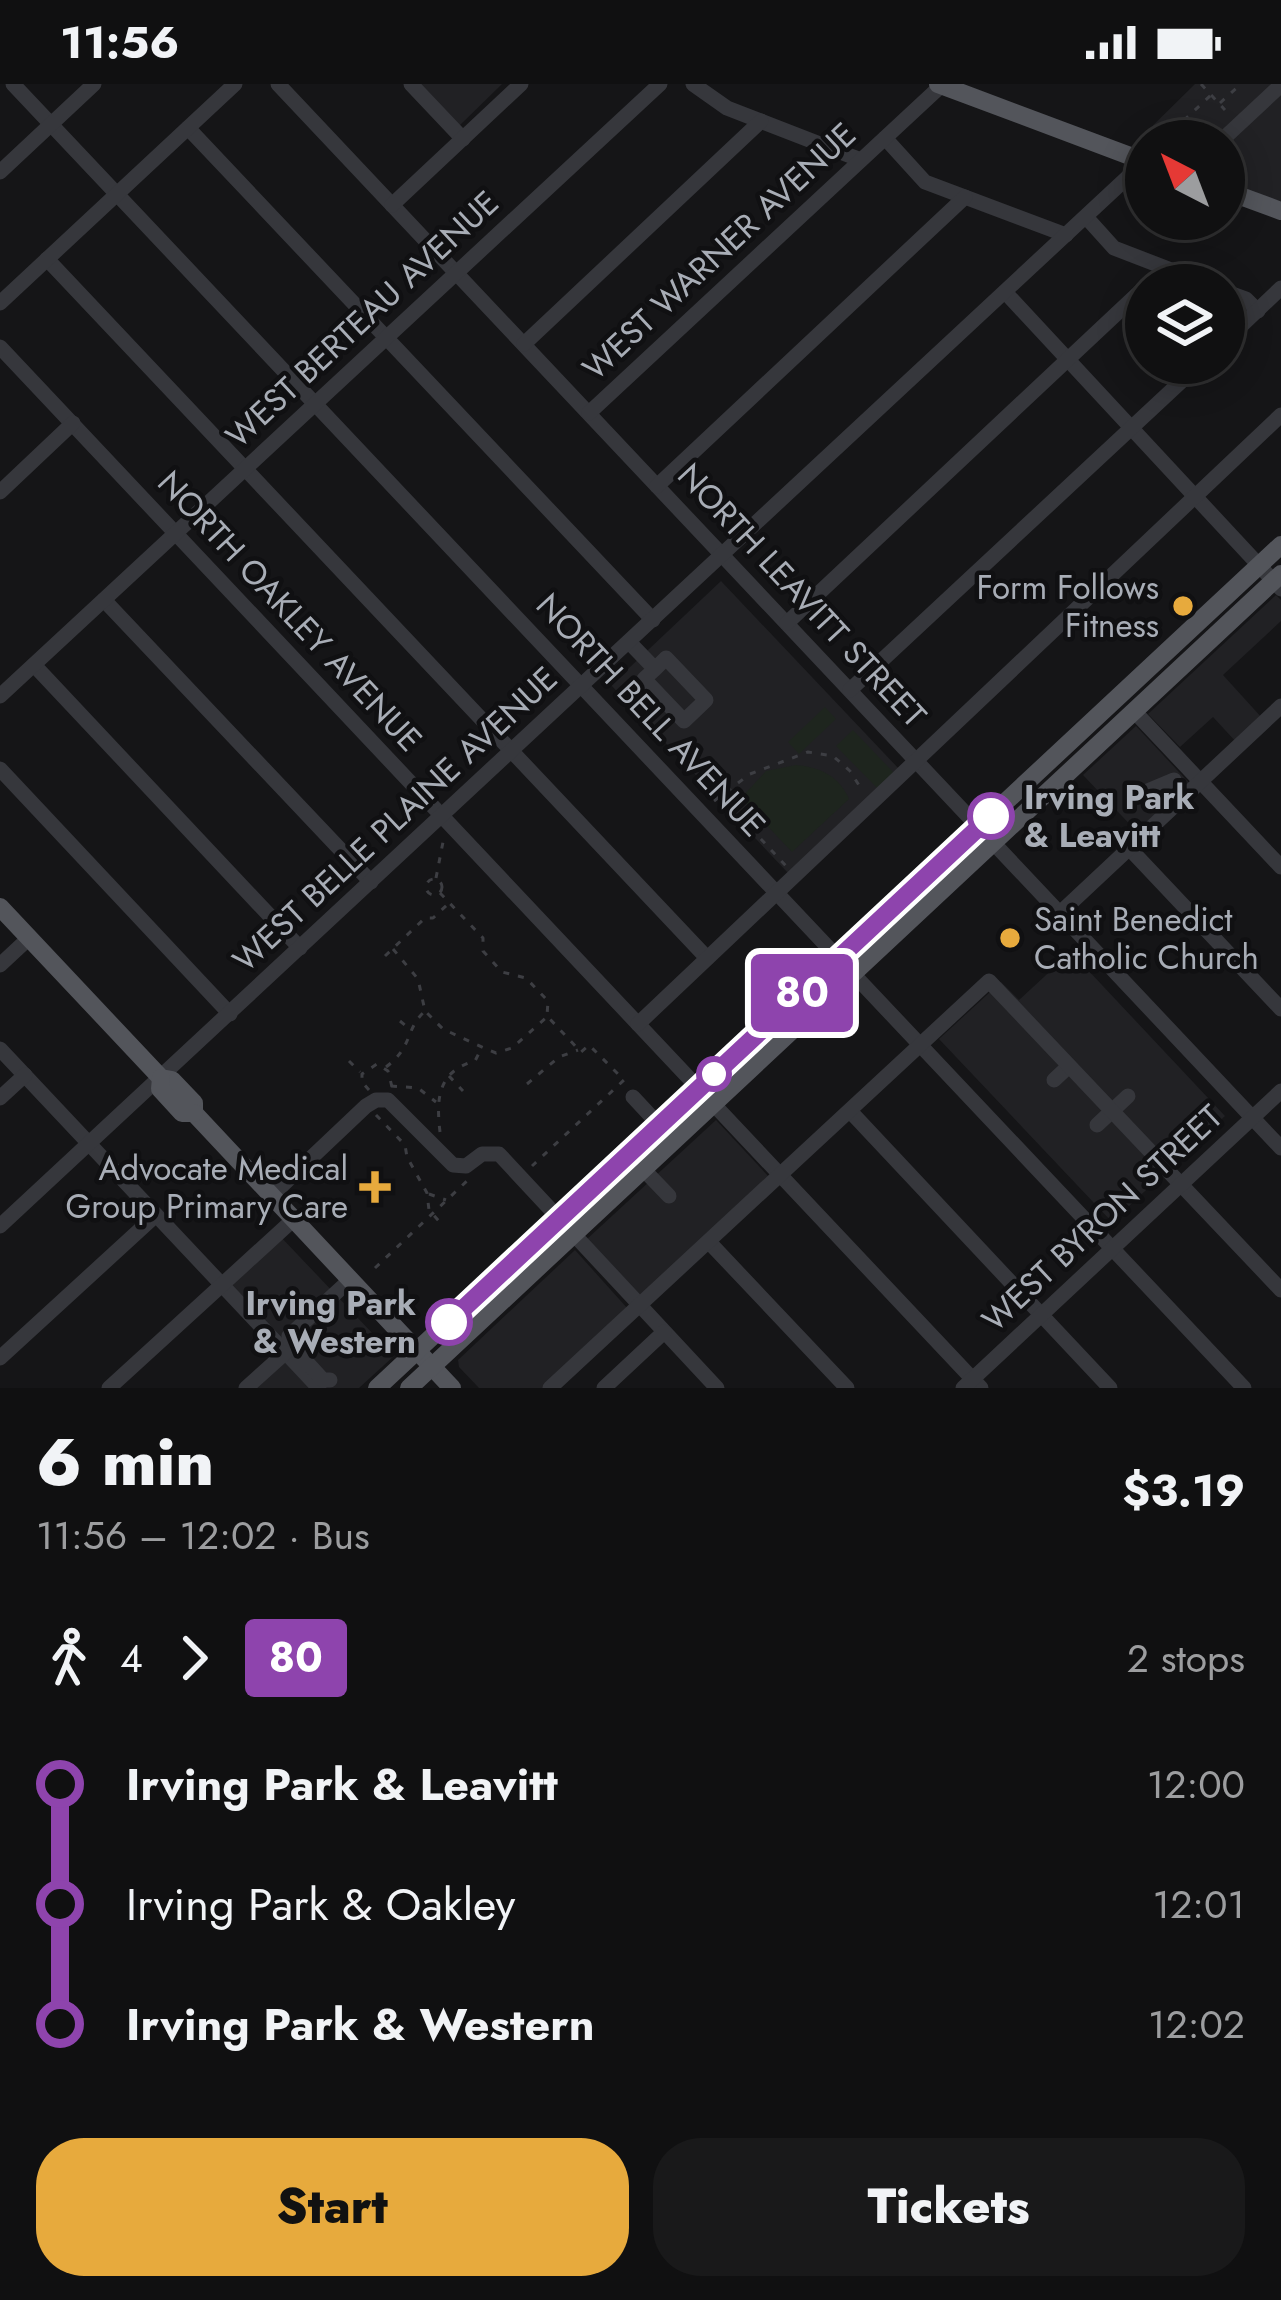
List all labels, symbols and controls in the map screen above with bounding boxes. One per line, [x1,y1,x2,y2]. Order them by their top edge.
text: 11:56 [60,10,179,75]
street label: WEST WARNER AVENUE [572,112,866,390]
north arrow [1125,120,1245,240]
map controls [1125,120,1245,384]
street label: WEST BERTEAU AVENUE [215,180,509,458]
button: layers [1125,264,1245,384]
street label: NORTH LEAVITT STREET [667,453,937,738]
street label: NORTH OAKLEY AVENUE [147,460,433,762]
place label: Form Follows Fitness [977,564,1159,649]
street label: NORTH BELL AVENUE [525,583,777,847]
marker: Form Follows Fitness [1170,593,1196,619]
street label: WEST BELLE PLAINE AVENUE [222,656,568,982]
place label: Irving Park & Leavitt [1024,774,1195,859]
marker: Irving Park & Leavitt [969,794,1013,838]
place label: Saint Benedict Catholic Church [1034,896,1259,981]
marker: Saint Benedict Catholic Church [997,925,1023,951]
line badge: 80 [748,954,856,1032]
text: 80 [775,962,829,1023]
unlabelled marker [698,1058,730,1090]
street label: WEST BYRON STREET [971,1093,1233,1342]
place label: Advocate Medical Group Primary Care [66,1145,348,1230]
marker: Advocate Medical Group Primary Care [359,1171,391,1203]
place label: Irving Park & Western [245,1280,416,1365]
marker: Irving Park & Western [427,1300,471,1344]
text: 6 min [36,1414,214,1510]
text: $3.19 [1122,1458,1245,1523]
text: 11:56 – 12:02 · Bus [36,1507,370,1564]
icon: walk [36,1625,102,1691]
icon: forward [161,1625,227,1691]
text: 80 [269,1627,323,1688]
text: 4 [120,1630,143,1687]
text: 2 stops [1127,1630,1245,1687]
text: Irving Park & Leavitt [126,1752,558,1817]
text: 12:00 [1147,1756,1245,1813]
text: Irving Park & Oakley [126,1872,515,1937]
text: 12:01 [1153,1876,1245,1933]
text: Irving Park & Western [126,1992,595,2057]
text: 12:02 [1148,1996,1245,2053]
button: Start [36,2138,629,2276]
button: Tickets [653,2138,1245,2276]

